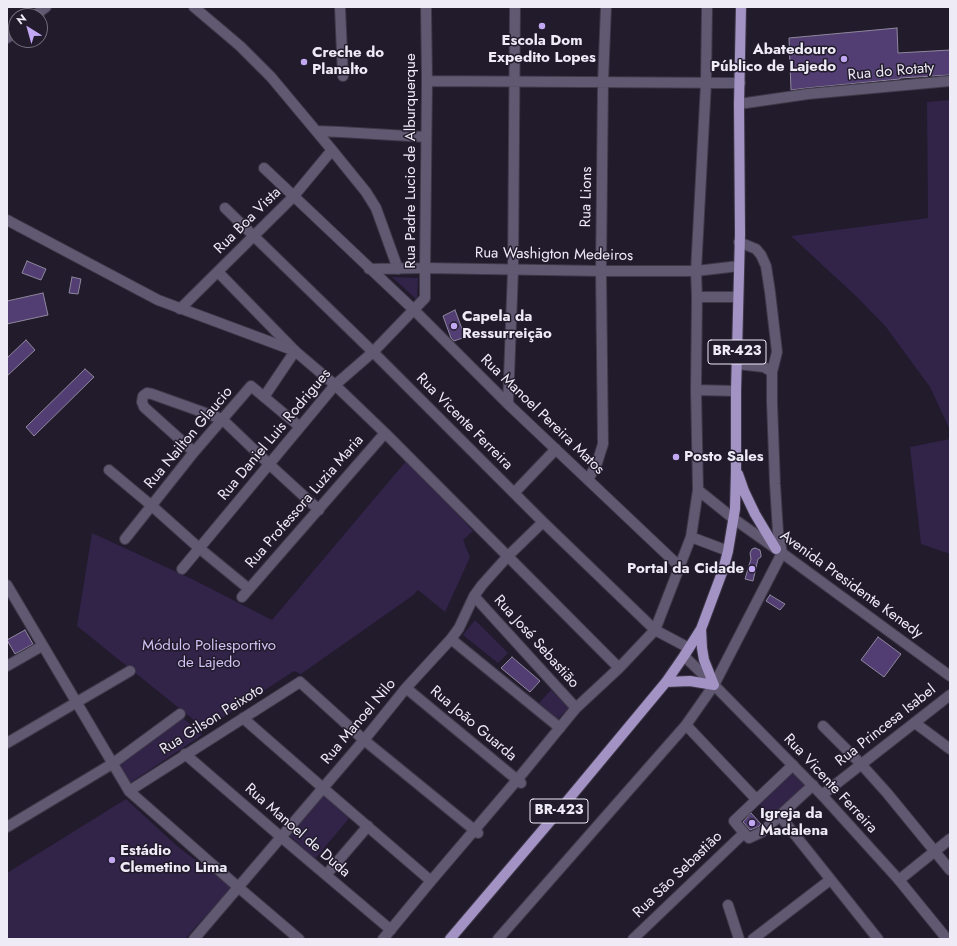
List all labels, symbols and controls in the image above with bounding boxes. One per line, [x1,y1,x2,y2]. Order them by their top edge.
north arrow [8,8,48,48]
text: N [13,10,30,28]
marker: Escola Dom Expedito Lopes [537,21,547,31]
place label: Escola Dom Expedito Lopes [488,32,596,67]
place label: Abatedouro Público de Lajedo [711,41,836,76]
place label: Creche do Planalto [312,44,384,79]
street label: Rua Padre Lucio de Alburquerque [402,53,420,269]
marker: Abatedouro Público de Lajedo [839,54,849,64]
marker: Creche do Planalto [299,57,309,67]
street label: Rua do Rotaty [847,59,935,85]
street label: Rua Lions [577,166,597,228]
street label: Rua Boa Vista [211,184,285,258]
street label: Rua Washigton Medeiros [475,245,633,265]
place label: Capela da Ressurreição [462,308,552,343]
marker: Capela da Ressurreição [449,321,459,331]
road number: BR-423 [708,340,766,364]
street label: Rua Manoel Pereira Matos [476,351,608,479]
street label: Rua Daniel Luis Rodrigues [215,366,335,504]
street label: Rua Vicente Ferreira [412,370,516,474]
street label: Rua Nailton Glaucio [141,383,237,493]
street label: Rua Professora Luzia Maria [242,432,368,572]
place label: Posto Sales [684,448,764,466]
marker: Posto Sales [671,452,681,462]
street label: Avenida Presidente Kenedy [776,527,926,643]
place label: Portal da Cidade [627,560,744,578]
marker: Portal da Cidade [747,564,757,574]
street label: Rua José Sebastião [490,592,582,692]
park label: Módulo Poliesportivo de Lajedo [142,637,276,672]
street label: Rua Manoel Nilo [318,676,400,768]
street label: Rua Gilson Peixoto [157,681,267,759]
street label: Rua Princesa Isabel [832,681,940,771]
street label: Rua João Guarda [426,683,520,765]
street label: Rua Vicente Ferreira [779,731,881,837]
street label: Rua Manoel de Duda [241,780,353,882]
road number: BR-423 [530,799,588,823]
place label: Igreja da Madalena [760,805,828,840]
marker: Igreja da Madalena [747,818,757,828]
street label: Rua São Sebastião [630,828,726,922]
place label: Estádio Clemetino Lima [120,842,227,877]
marker: Estádio Clemetino Lima [107,855,117,865]

